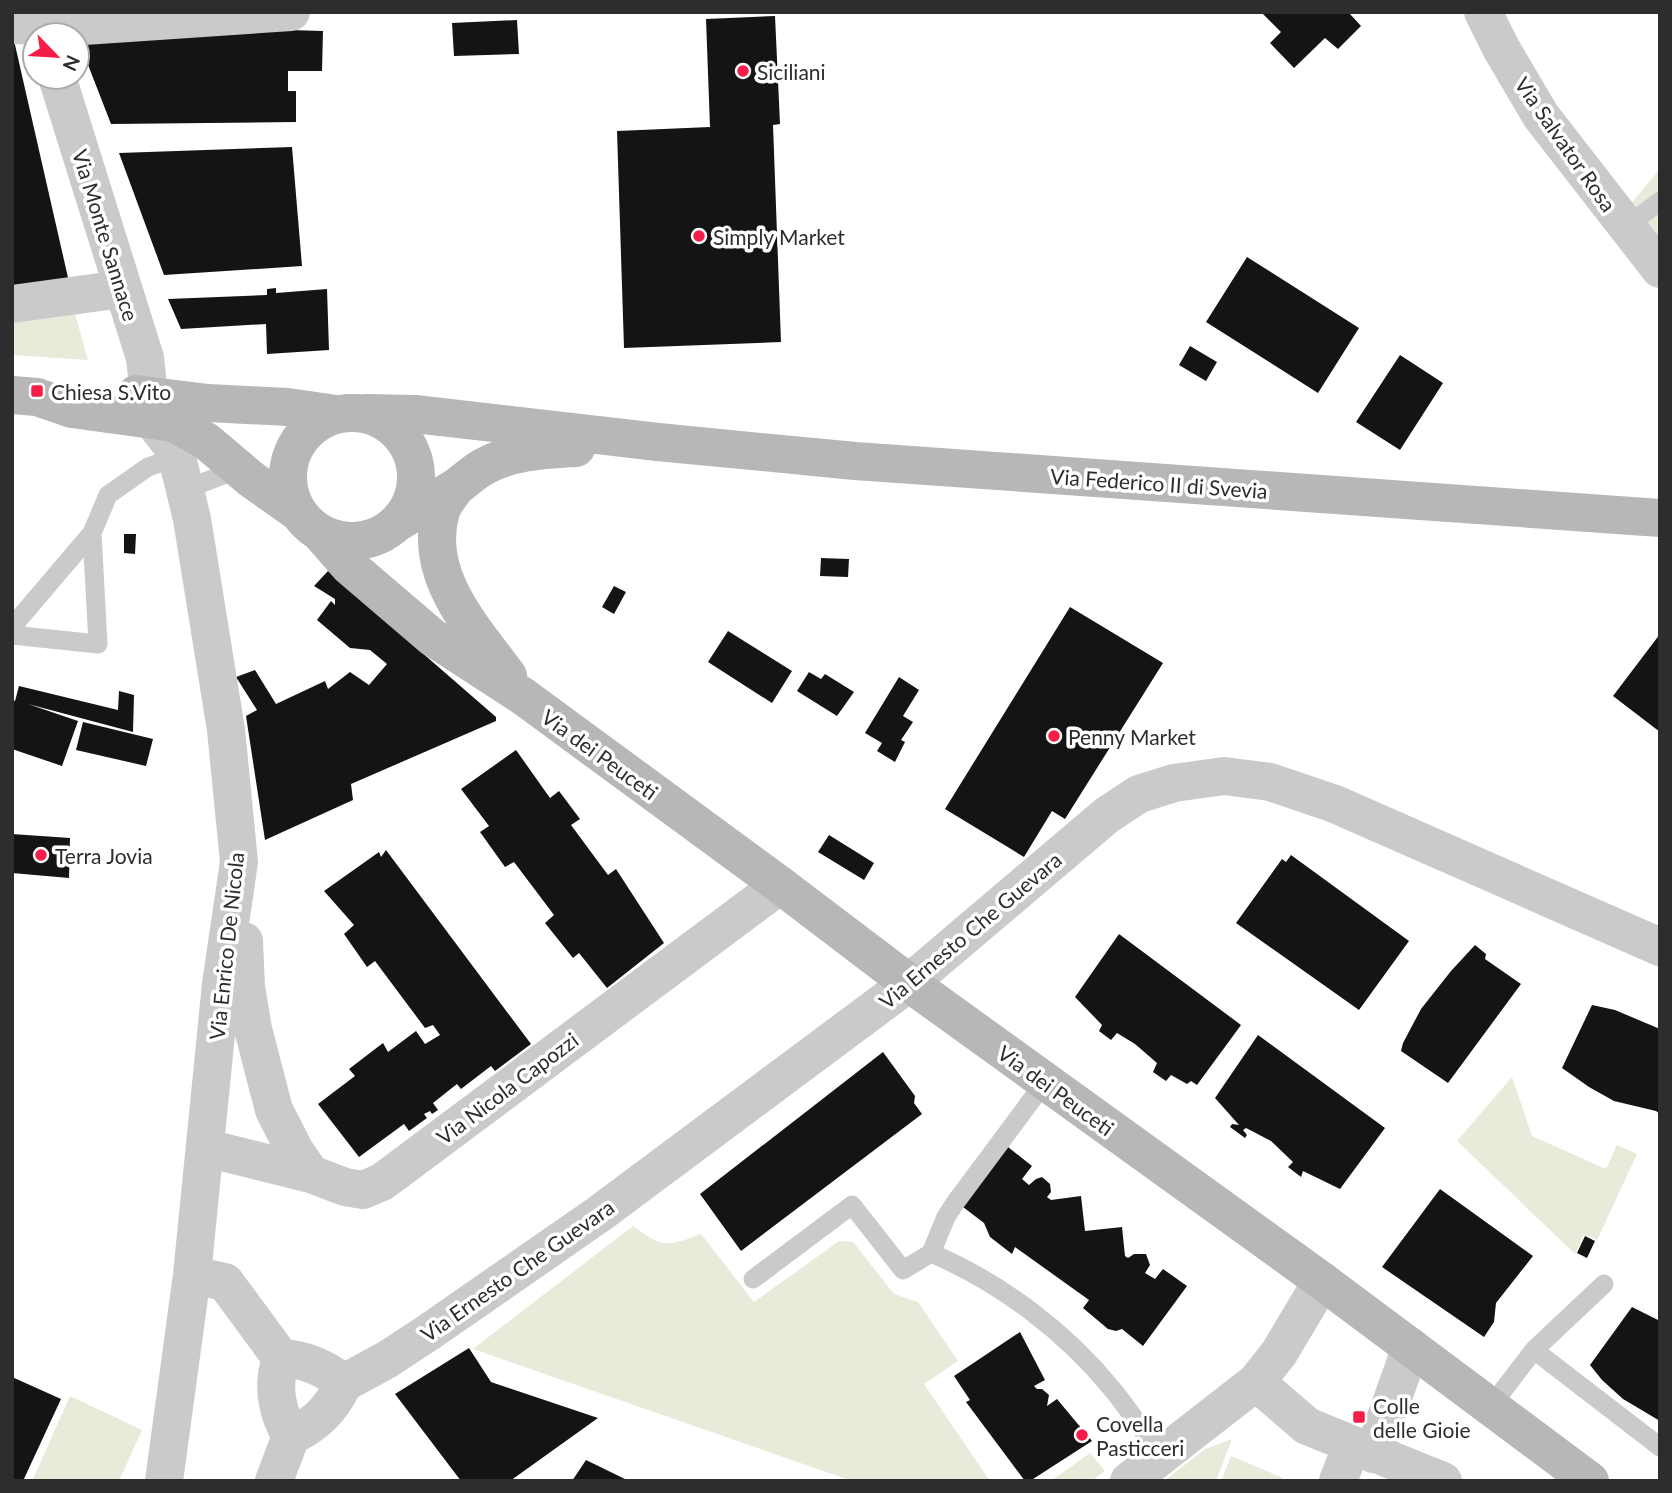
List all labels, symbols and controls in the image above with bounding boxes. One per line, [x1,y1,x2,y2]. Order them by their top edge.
north arrow [21,21,91,91]
text: N [58,52,85,75]
place label: Siciliani [757,59,826,84]
marker: Siciliani [735,63,751,79]
street label: Via Salvator Rosa [1510,72,1622,216]
street label: Via Monte Sannace [68,146,144,324]
place label: Simply Market [713,224,845,249]
marker: Simply Market [691,228,707,244]
place label: Chiesa S.Vito [51,379,171,404]
marker: Chiesa S.Vito [29,383,45,399]
street label: Via Federico II di Svevia [1050,463,1268,503]
street label: Via dei Peuceti [537,704,663,804]
place label: Penny Market [1068,724,1196,749]
marker: Penny Market [1046,728,1062,744]
place label: Terra Jovia [55,843,153,868]
street label: Via Ernesto Che Guevara [874,846,1066,1014]
marker: Terra Jovia [33,847,49,863]
street label: Via Enrico De Nicola [204,851,248,1041]
street label: Via Nicola Capozzi [431,1027,583,1149]
street label: Via dei Peuceti [993,1040,1119,1140]
street label: Via Ernesto Che Guevara [416,1194,618,1346]
place label: Colle delle Gioie [1373,1393,1471,1442]
marker: Colle delle Gioie [1351,1409,1367,1425]
place label: Covella Pasticceri [1096,1411,1184,1460]
marker: Covella Pasticceri [1074,1427,1090,1443]

